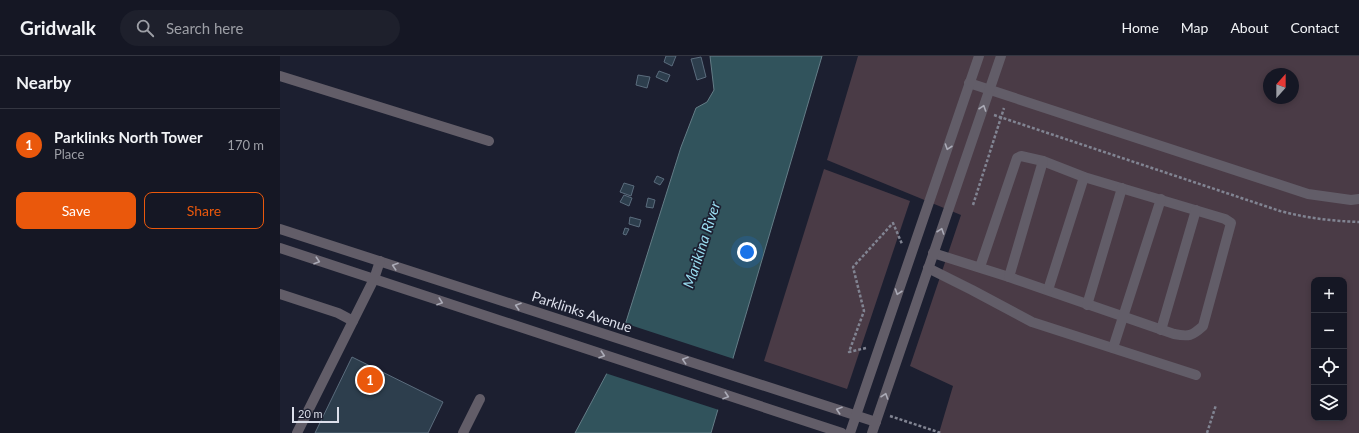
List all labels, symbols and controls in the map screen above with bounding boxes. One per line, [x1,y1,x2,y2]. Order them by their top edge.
search box [120,10,400,46]
text: Gridwalk [20,16,96,39]
icon: search [134,17,156,39]
text: Search here [166,19,243,37]
text: Home [1121,19,1159,36]
text: Map [1181,19,1208,36]
text: About [1230,19,1268,36]
text: Contact [1290,19,1339,36]
north arrow [1263,68,1299,104]
text: Nearby [16,72,71,93]
one-way arrow [979,105,987,112]
text: Parklinks North Tower [54,128,203,146]
text: 1 [25,137,33,153]
text: 170 m [227,137,264,153]
one-way arrow [944,143,952,150]
text: Place [54,146,84,162]
button: Save [16,192,136,229]
button: Share [144,192,264,229]
water label: Marikina River [679,198,724,290]
one-way arrow [936,228,945,235]
your location [737,242,757,262]
one-way arrow [313,256,320,265]
one-way arrow [391,262,398,271]
map controls [1311,277,1347,421]
button: + [1311,277,1347,313]
street label: Parklinks Avenue [530,287,634,336]
one-way arrow [895,288,903,295]
one-way arrow [437,297,444,305]
one-way arrow [515,302,522,311]
button: − [1311,313,1347,349]
button: locate [1311,349,1347,385]
one-way arrow [599,351,606,359]
one-way arrow [681,356,688,365]
pin: 1 [357,365,383,395]
button: layers [1311,385,1347,421]
one-way arrow [722,391,729,399]
one-way arrow [880,393,889,400]
scale bar [292,405,339,424]
one-way arrow [836,406,843,415]
text: 20 m [298,407,323,420]

